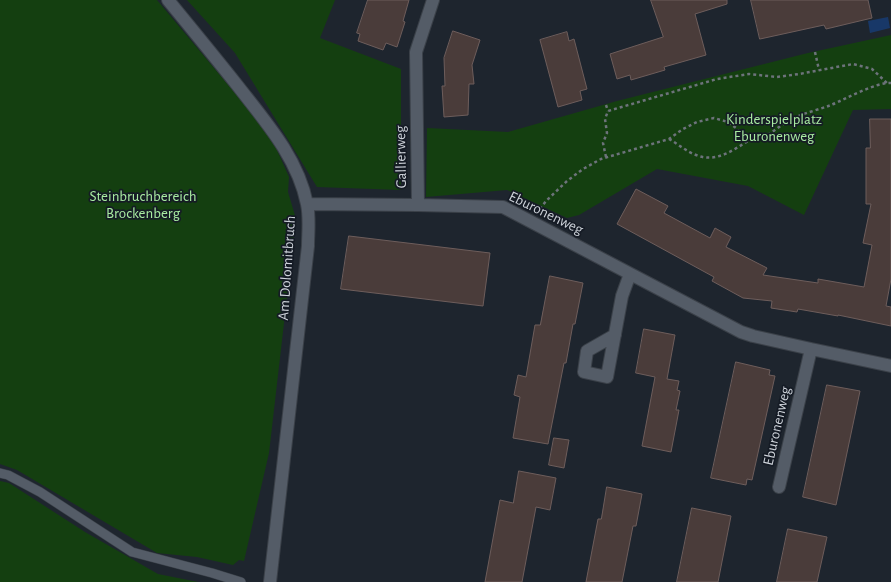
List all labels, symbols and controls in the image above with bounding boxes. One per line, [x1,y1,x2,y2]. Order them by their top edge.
park label: Kinderspielplatz Eburonenweg [726,110,822,145]
street label: Gallierweg [391,125,411,189]
park label: Steinbruchbereich Brockenberg [89,187,197,222]
street label: Eburonenweg [506,187,586,239]
street label: Am Dolomitbruch [274,215,300,321]
street label: Eburonenweg [759,385,795,467]

